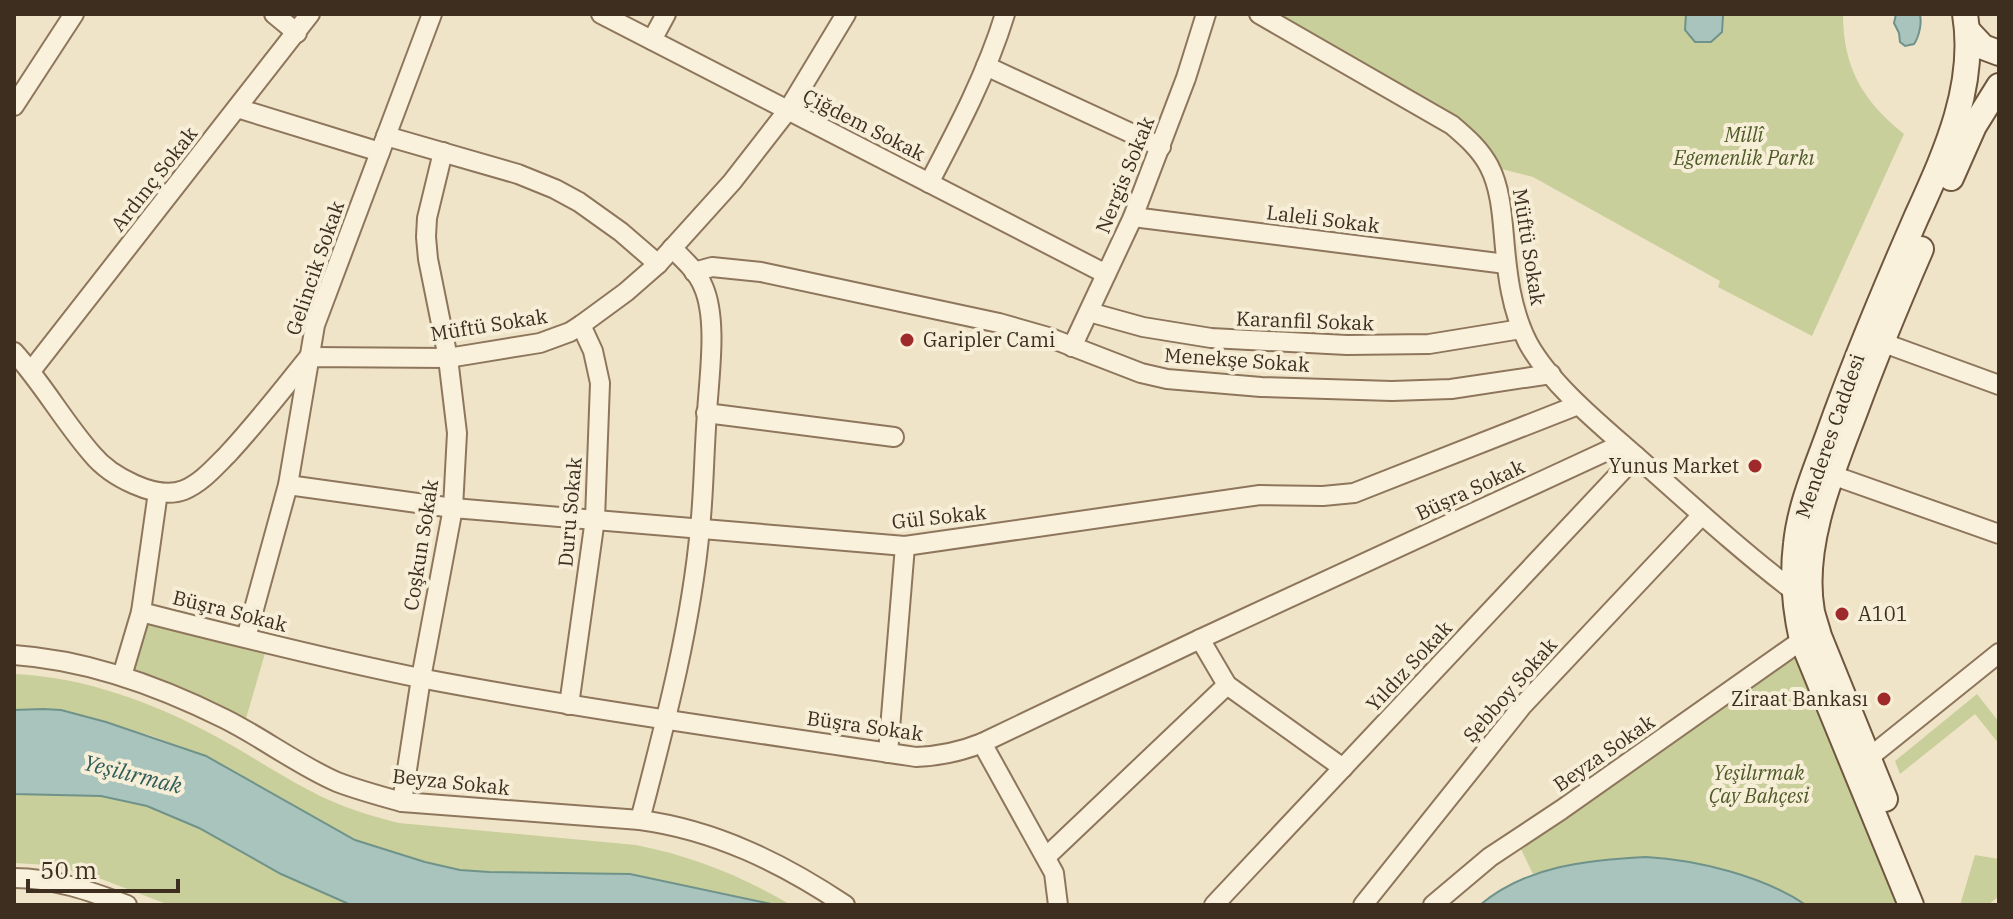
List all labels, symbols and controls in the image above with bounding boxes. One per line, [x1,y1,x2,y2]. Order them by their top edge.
street label: Çiğdem Sokak [798,82,930,167]
street label: Nergis Sokak [1089,112,1160,237]
street label: Ardınç Sokak [104,120,203,237]
park label: Millî Egemenlik Parkı [1672,121,1815,171]
street label: Müftü Sokak [1507,187,1552,308]
street label: Gelincik Sokak [279,197,350,339]
street label: Laleli Sokak [1265,198,1381,239]
street label: Müftü Sokak [429,302,550,347]
street label: Karanfil Sokak [1236,305,1375,336]
place label: Garipler Cami [923,326,1055,353]
marker: Garipler Cami [898,331,916,349]
street label: Menekşe Sokak [1163,341,1311,378]
street label: Menderes Caddesi [1789,350,1870,522]
street label: Büşra Sokak [1411,452,1529,527]
place label: Yunus Market [1609,452,1739,479]
street label: Duru Sokak [551,456,588,568]
marker: Yunus Market [1746,457,1764,475]
street label: Coşkun Sokak [397,477,444,612]
street label: Gül Sokak [890,498,988,535]
street label: Büşra Sokak [170,583,290,638]
place label: A101 [1858,600,1908,627]
marker: A101 [1833,605,1851,623]
street label: Yıldız Sokak [1360,614,1458,717]
street label: Şebboy Sokak [1457,631,1563,748]
place label: Ziraat Bankası [1731,685,1868,712]
marker: Ziraat Bankası [1875,690,1893,708]
street label: Büşra Sokak [805,704,925,747]
street label: Beyza Sokak [1548,708,1660,797]
water label: Yeşilırmak [81,747,186,800]
park label: Yeşilırmak Çay Bahçesi [1709,759,1809,809]
street label: Beyza Sokak [391,762,511,801]
scale bar [28,843,178,893]
text: 50 m [40,854,97,886]

